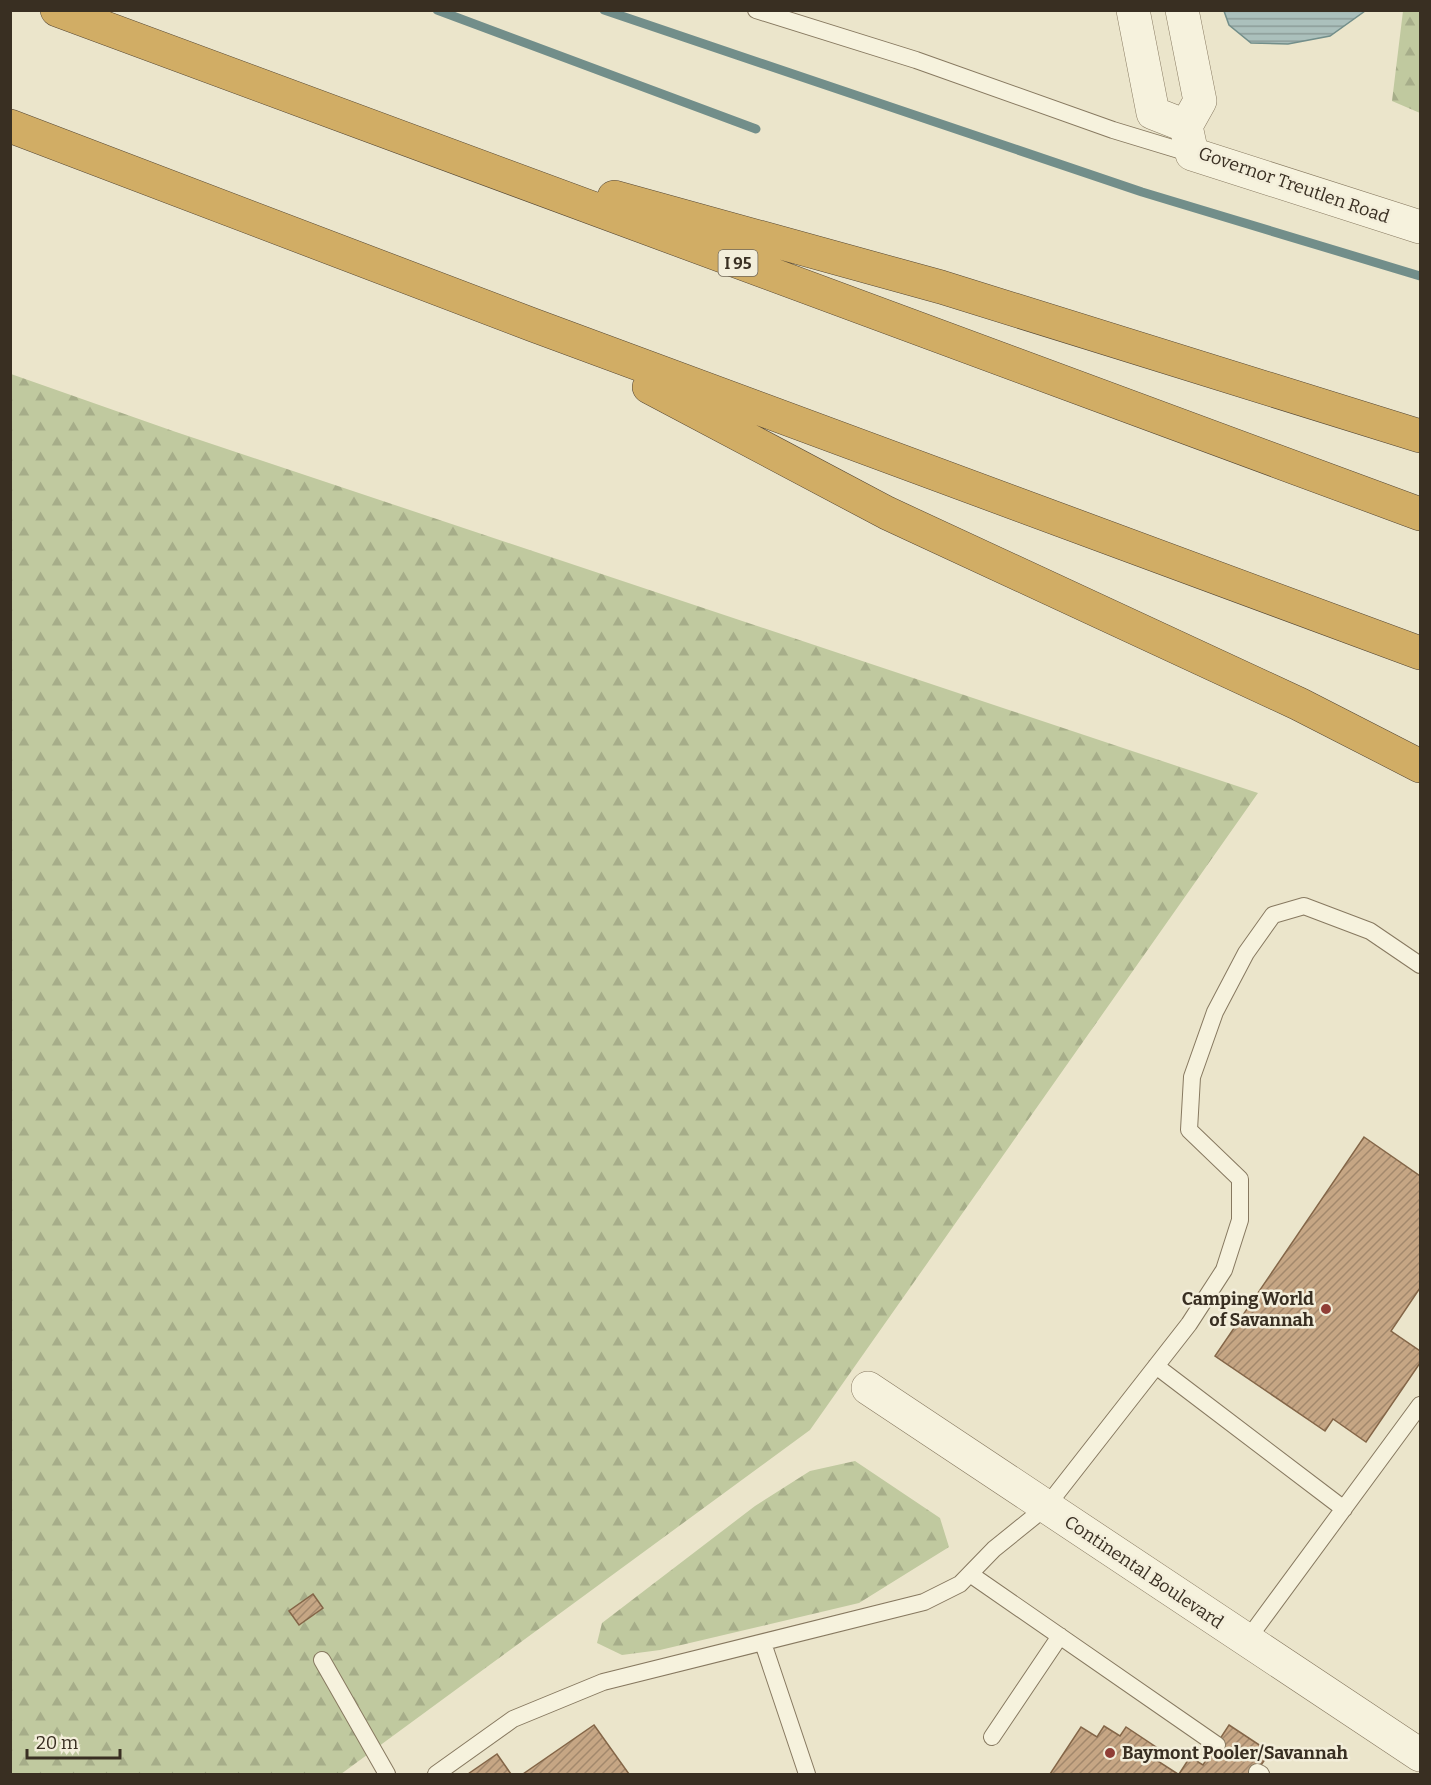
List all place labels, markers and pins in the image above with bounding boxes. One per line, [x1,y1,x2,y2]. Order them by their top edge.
place label: Camping World of Savannah [1182,1288,1315,1331]
marker: Camping World of Savannah [1319,1302,1333,1316]
place label: Baymont Pooler/Savannah [1122,1742,1349,1764]
marker: Baymont Pooler/Savannah [1103,1746,1117,1760]

